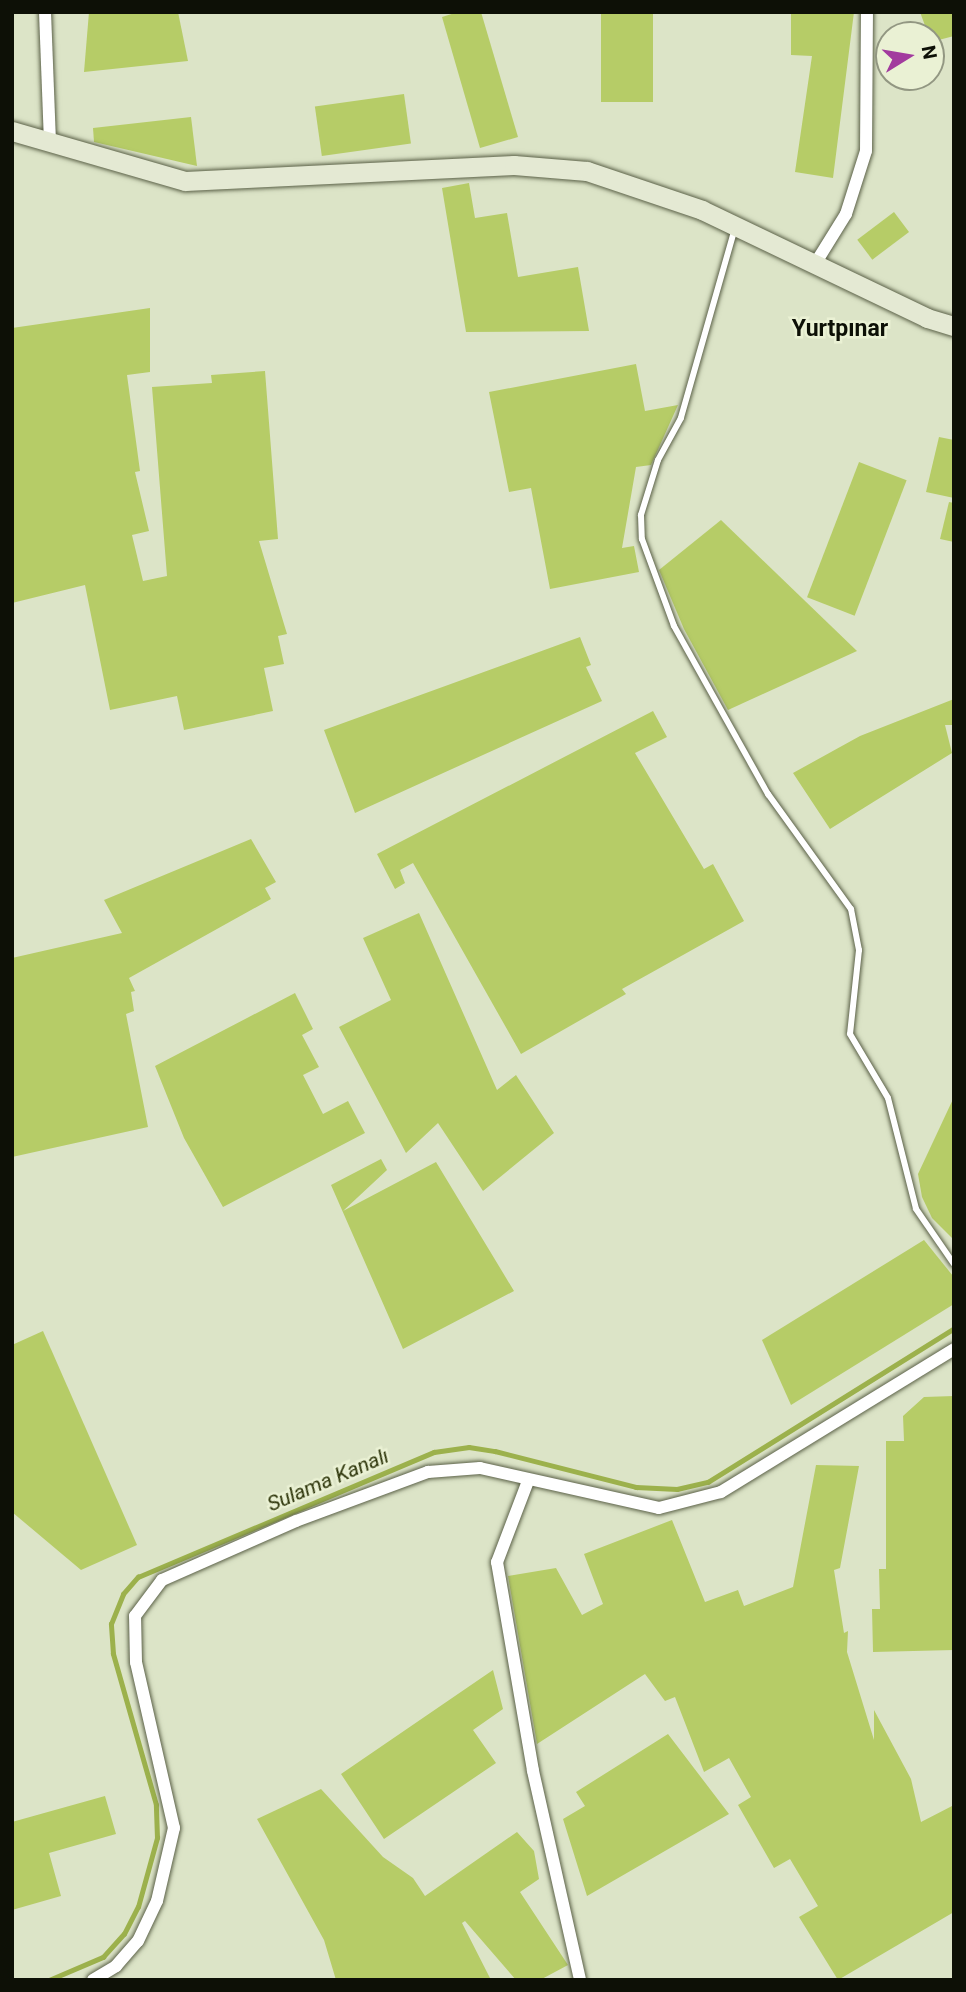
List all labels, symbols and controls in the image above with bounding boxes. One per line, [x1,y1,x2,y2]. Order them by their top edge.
north arrow [875,21,945,91]
text: N [917,44,942,61]
district label: Yurtpınar [792,315,888,343]
water label: Sulama Kanalı [263,1443,393,1517]

